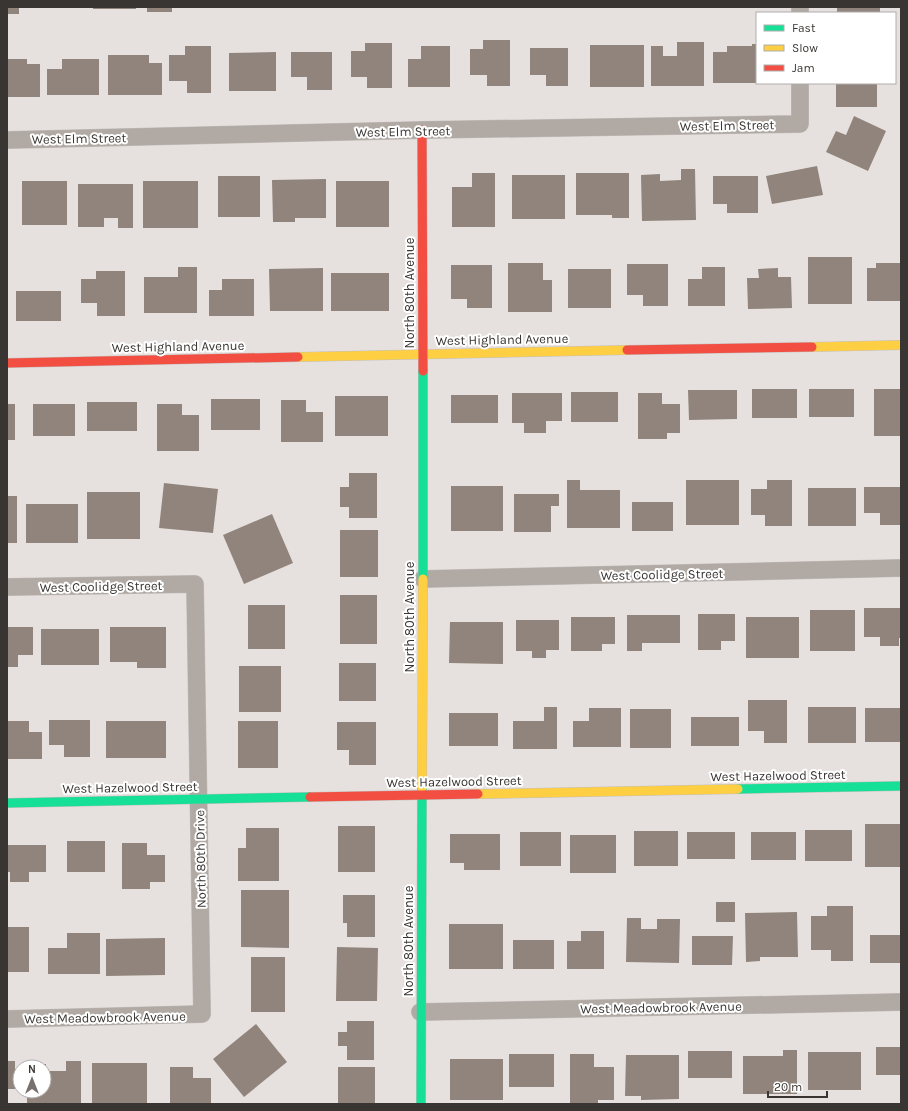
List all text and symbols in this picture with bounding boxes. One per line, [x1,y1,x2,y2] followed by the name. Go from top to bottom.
[756,12,896,84] legend
[792,21,816,35] text: Fast
[792,41,818,55] text: Slow
[792,61,815,75] text: Jam
[680,117,775,134] street label: West Elm Street
[356,123,451,140] street label: West Elm Street
[32,130,127,147] street label: West Elm Street
[402,237,417,348] street label: North 80th Avenue
[436,331,569,348] street label: West Highland Avenue
[112,338,245,355] street label: West Highland Avenue
[402,561,417,672] street label: North 80th Avenue
[600,566,724,583] street label: West Coolidge Street
[39,578,163,595] street label: West Coolidge Street
[710,767,846,784] street label: West Hazelwood Street
[386,773,522,790] street label: West Hazelwood Street
[62,779,198,796] street label: West Hazelwood Street
[192,809,209,908] street label: North 80th Drive
[401,885,416,996] street label: North 80th Avenue
[580,999,742,1016] street label: West Meadowbrook Avenue
[24,1009,186,1026] street label: West Meadowbrook Avenue
[12,1059,52,1099] north arrow
[28,1063,36,1076] text: N
[768,1073,827,1099] scale bar
[774,1080,802,1094] text: 20 m

